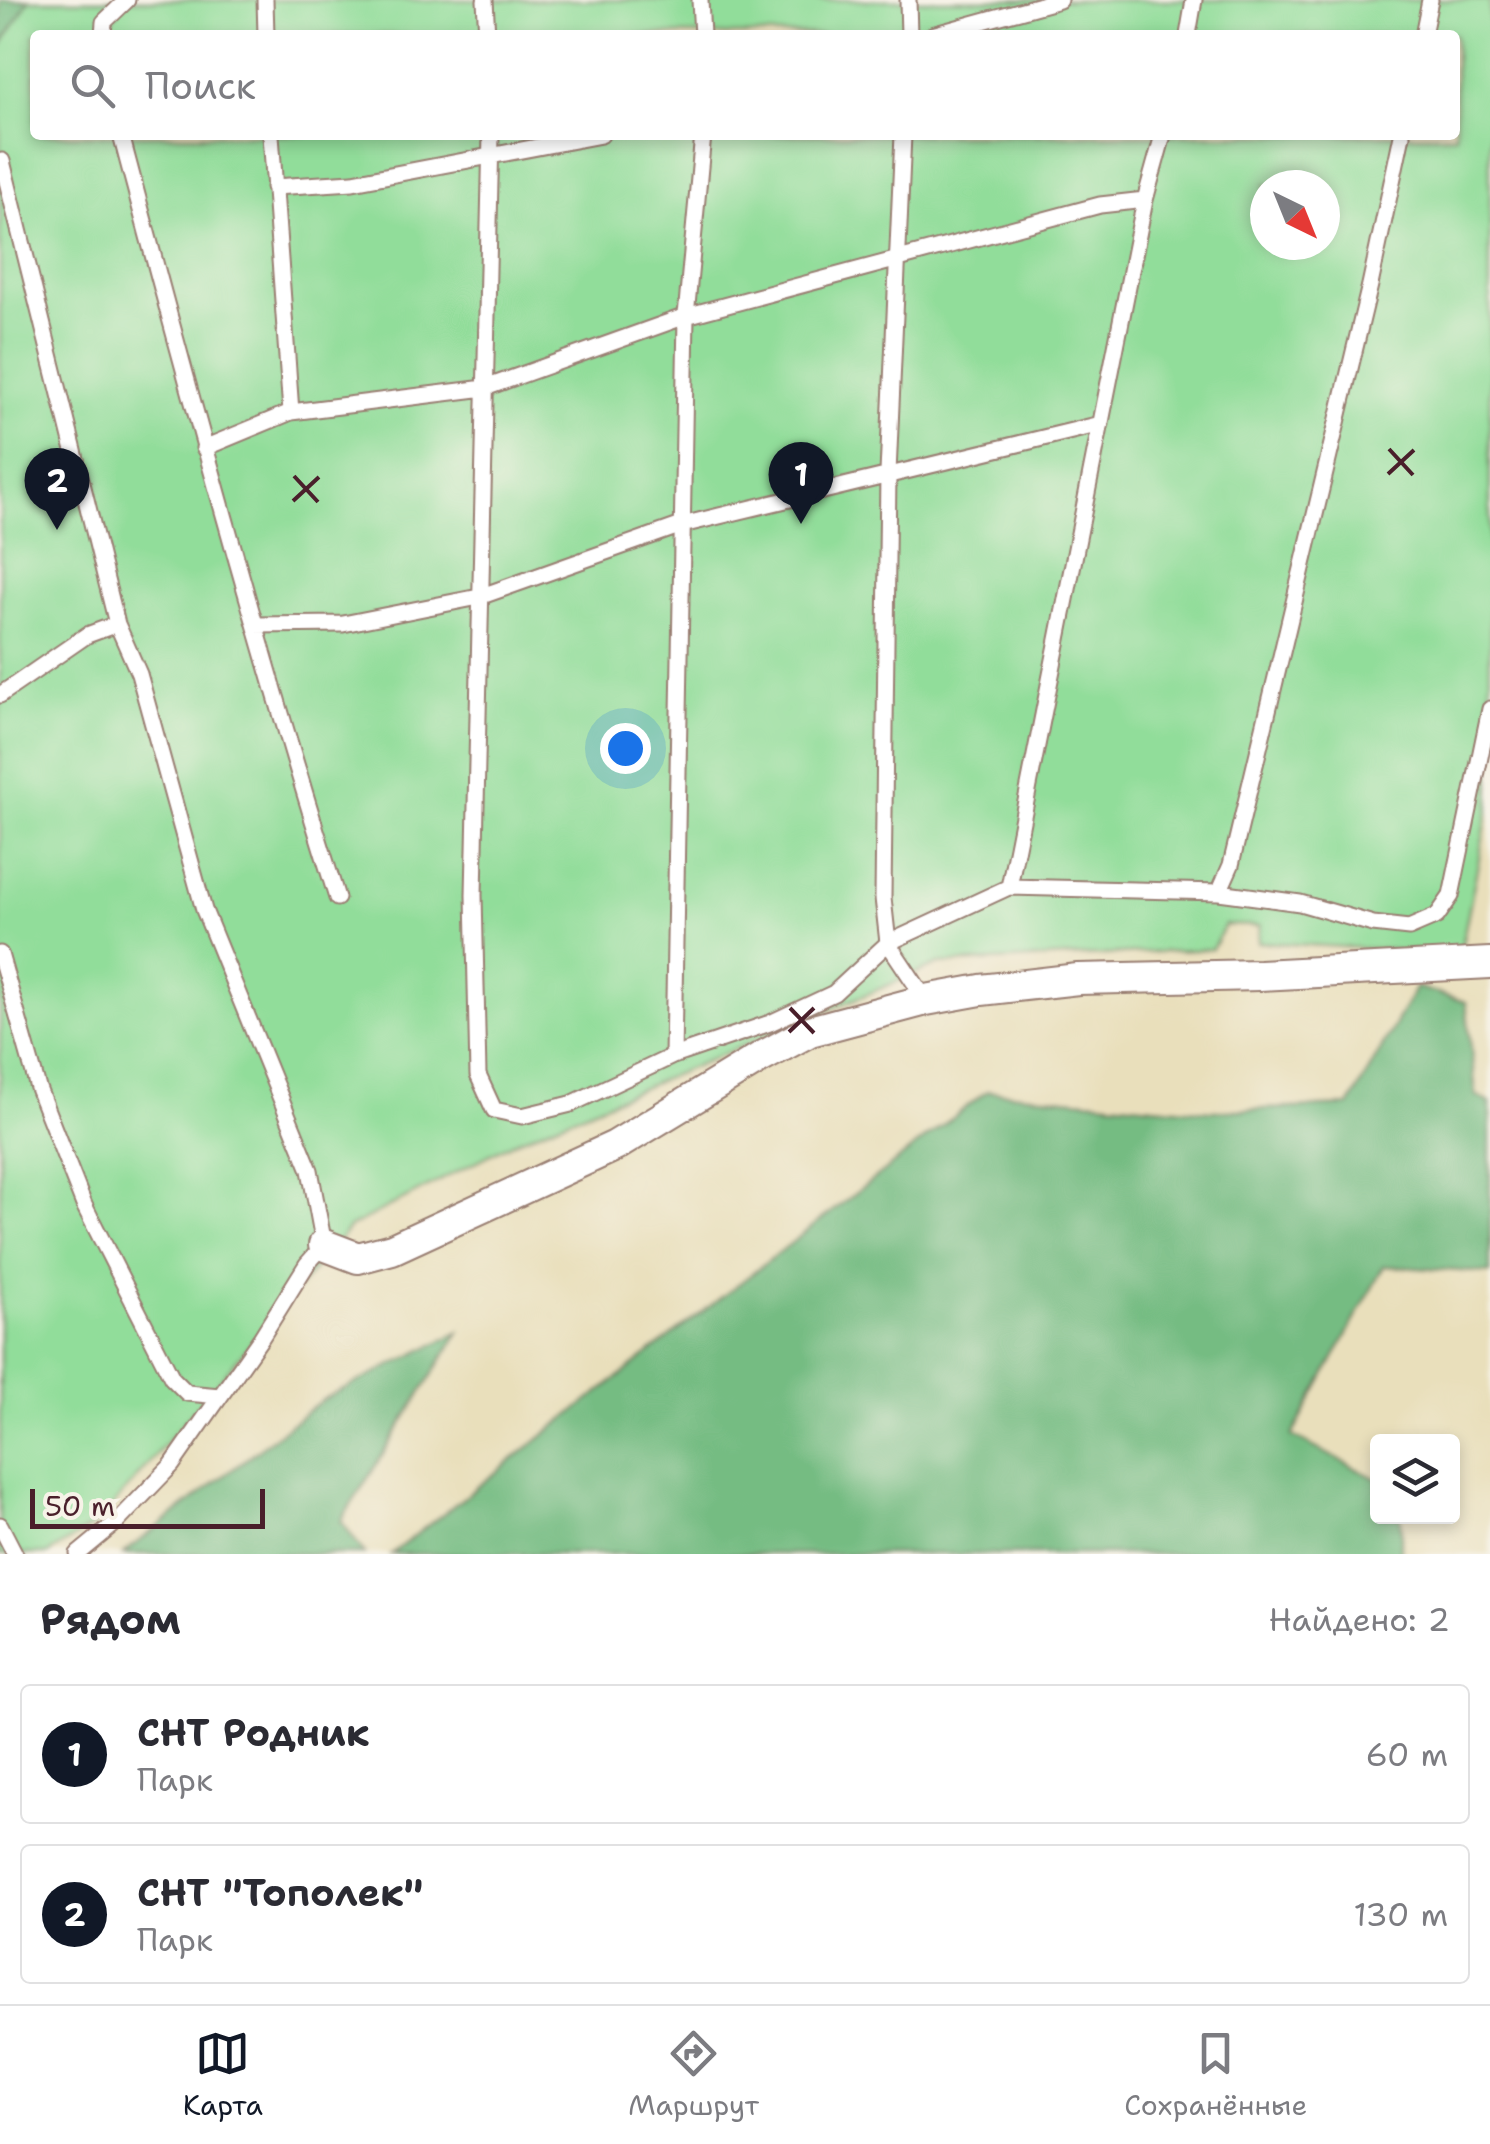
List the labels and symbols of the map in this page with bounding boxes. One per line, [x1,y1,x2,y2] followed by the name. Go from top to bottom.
[1250,170,1340,260] north arrow
[768,442,834,524] pin: 1
[24,448,90,530] pin: 2
[600,723,651,774] your location
[30,1484,265,1528] scale bar

